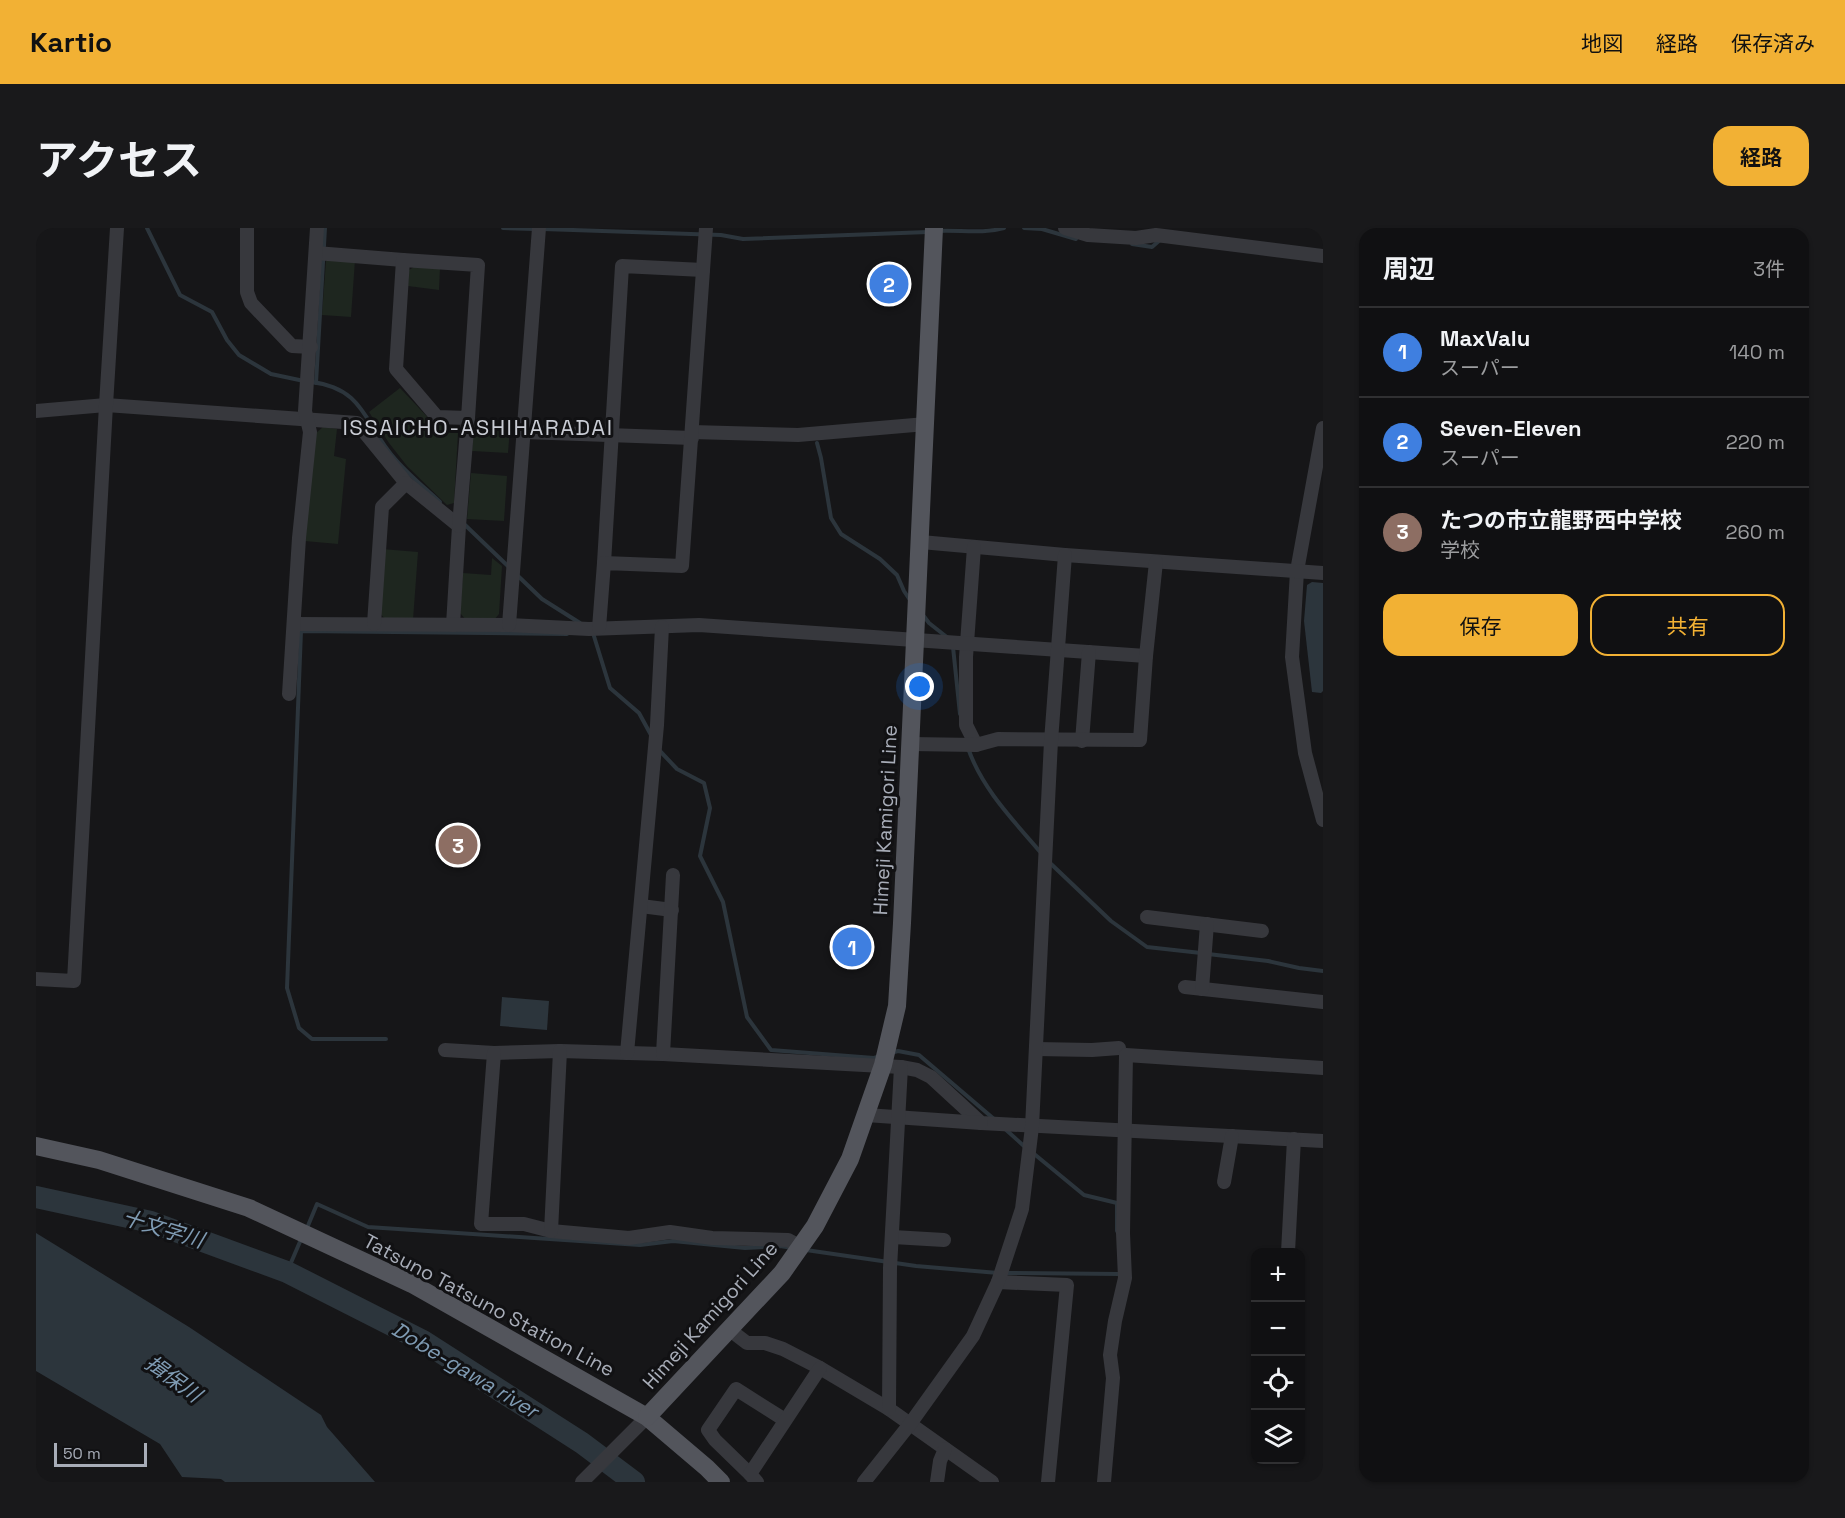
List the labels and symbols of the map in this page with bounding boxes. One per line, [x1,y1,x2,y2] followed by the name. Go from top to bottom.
[870,262,908,306] pin: 2
[342,413,614,441] district label: ISSAICHO-ASHIHARADAI
[905,672,934,701] your location
[867,724,903,916] street label: Himeji Kamigori Line
[438,822,478,868] pin: 3
[832,924,872,970] pin: 1
[119,1203,209,1254] water label: 十文字川
[359,1228,619,1382] street label: Tatsuno Tatsuno Station Line
[637,1235,783,1395] street label: Himeji Kamigori Line
[387,1315,545,1425] water label: Dobe-gawa river
[140,1349,208,1409] water label: 揖保川
[54,1440,147,1468] scale bar

